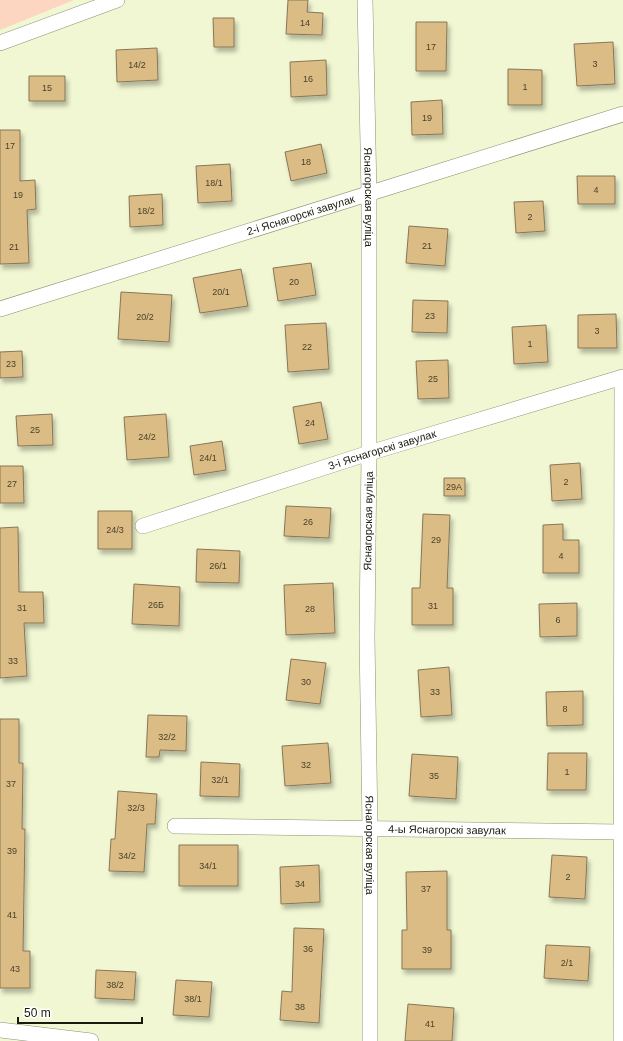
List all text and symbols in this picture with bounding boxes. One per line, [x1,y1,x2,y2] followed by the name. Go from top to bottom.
[300,18,310,28] house number: 14
[426,42,436,52] house number: 17
[592,59,598,69] house number: 3
[128,60,146,70] house number: 14/2
[303,74,313,84] house number: 16
[522,82,528,92] house number: 1
[42,83,52,93] house number: 15
[422,113,432,123] house number: 19
[5,141,15,151] house number: 17
[362,147,375,248] street label: Яснагорская вуліца
[301,157,311,167] house number: 18
[205,178,223,188] house number: 18/1
[593,185,599,195] house number: 4
[13,190,23,200] house number: 19
[245,192,356,237] street label: 2-і Яснагорскі завулак
[137,206,155,216] house number: 18/2
[527,212,533,222] house number: 2
[422,241,432,251] house number: 21
[9,242,19,252] house number: 21
[289,277,299,287] house number: 20
[212,287,230,297] house number: 20/1
[425,311,435,321] house number: 23
[136,312,154,322] house number: 20/2
[594,326,600,336] house number: 3
[527,339,533,349] house number: 1
[302,342,312,352] house number: 22
[6,359,16,369] house number: 23
[428,374,438,384] house number: 25
[305,418,315,428] house number: 24
[30,425,40,435] house number: 25
[327,427,438,472] street label: 3-і Яснагорскі завулак
[138,432,156,442] house number: 24/2
[199,453,217,463] house number: 24/1
[361,470,375,571] street label: Яснагорская вуліца
[563,477,569,487] house number: 2
[7,479,17,489] house number: 27
[446,482,462,492] house number: 29А
[303,517,313,527] house number: 26
[106,525,124,535] house number: 24/3
[431,535,441,545] house number: 29
[558,551,564,561] house number: 4
[209,561,227,571] house number: 26/1
[148,600,164,610] house number: 26Б
[428,601,438,611] house number: 31
[17,603,27,613] house number: 31
[305,604,315,614] house number: 28
[555,615,561,625] house number: 6
[8,656,18,666] house number: 33
[301,677,311,687] house number: 30
[430,687,440,697] house number: 33
[562,704,568,714] house number: 8
[158,732,176,742] house number: 32/2
[301,760,311,770] house number: 32
[564,767,570,777] house number: 1
[429,771,439,781] house number: 35
[211,775,229,785] house number: 32/1
[6,779,16,789] house number: 37
[363,795,376,896] street label: Яснагорская вуліца
[127,803,145,813] house number: 32/3
[388,823,506,836] street label: 4-ы Яснагорскі завулак
[7,846,17,856] house number: 39
[118,851,136,861] house number: 34/2
[199,861,217,871] house number: 34/1
[565,872,571,882] house number: 2
[295,879,305,889] house number: 34
[421,884,431,894] house number: 37
[7,910,17,920] house number: 41
[303,944,313,954] house number: 36
[422,945,432,955] house number: 39
[561,958,573,968] house number: 2/1
[10,964,20,974] house number: 43
[106,980,124,990] house number: 38/2
[184,994,202,1004] house number: 38/1
[18,999,142,1025] scale bar
[295,1002,305,1012] house number: 38
[24,1006,51,1020] text: 50 m
[425,1019,435,1029] house number: 41

